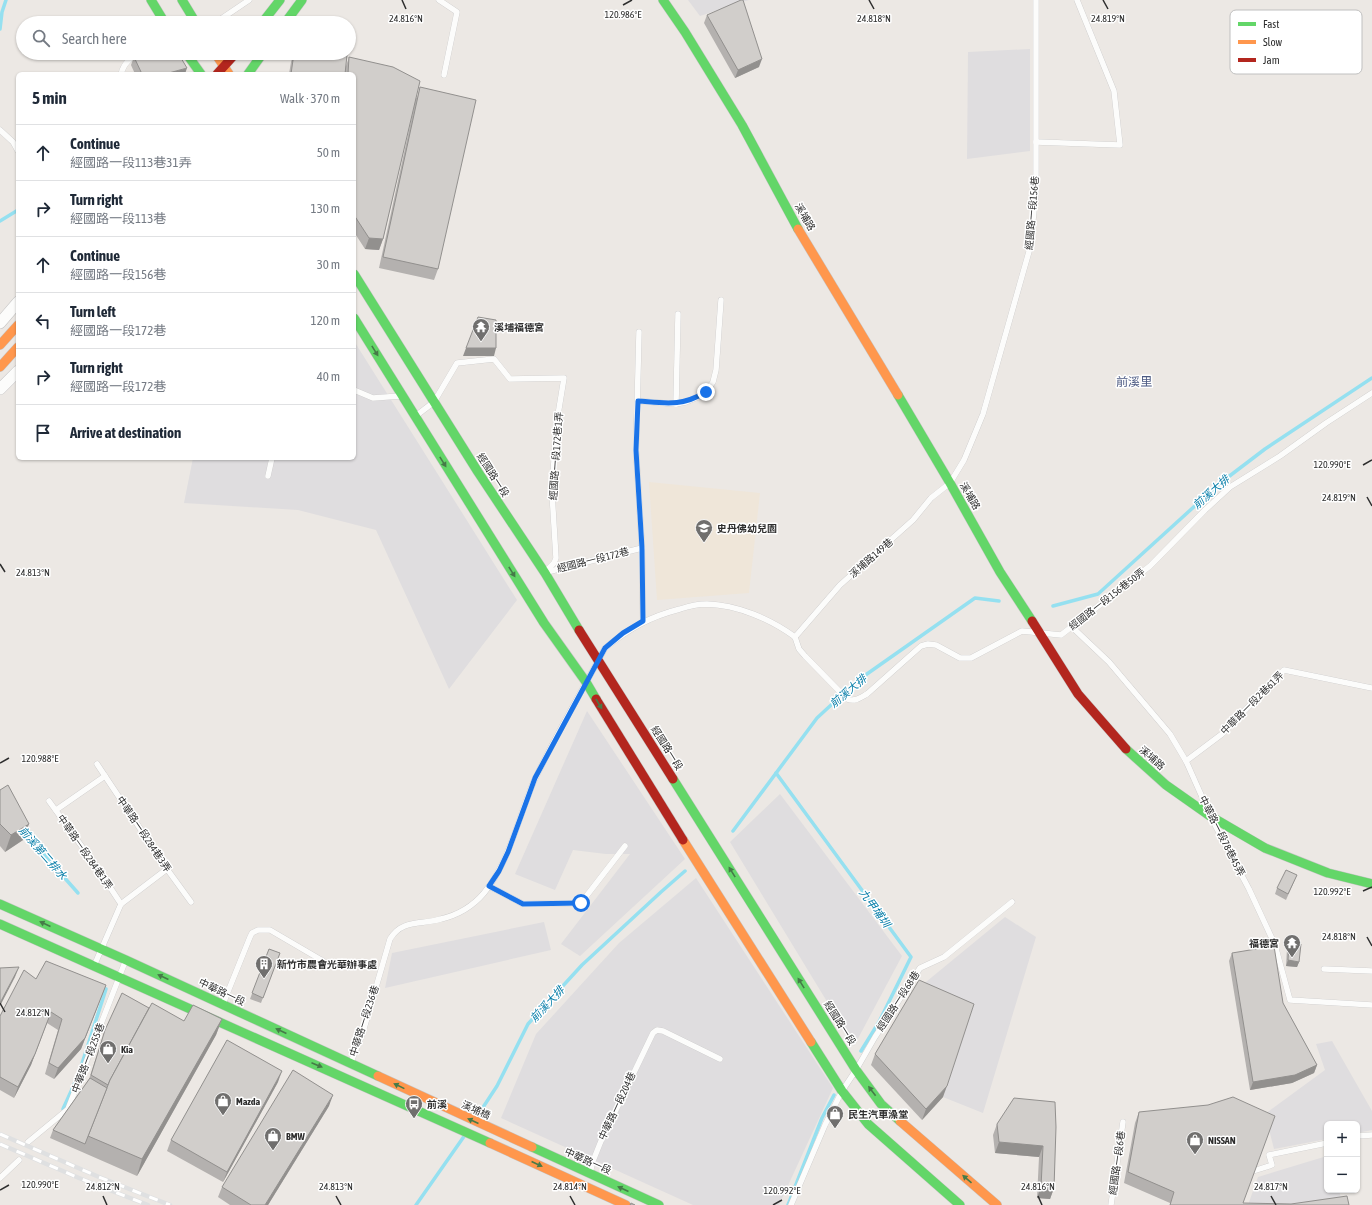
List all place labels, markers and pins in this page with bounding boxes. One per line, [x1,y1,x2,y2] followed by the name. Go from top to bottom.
[471,317,491,342] temple icon: 溪埔福德宮
[494,322,544,333] place label: 溪埔福德宮
[694,518,714,543] school or university icon: 史丹佛幼兒園
[717,523,777,534] place label: 史丹佛幼兒園
[1282,933,1302,958] temple icon: 福德宮
[1249,938,1279,949] place label: 福德宮
[254,954,274,979] building icon: 新竹市農會光華辦事處
[277,959,377,970] place label: 新竹市農會光華辦事處
[98,1039,118,1064] shop icon: Kia
[121,1044,133,1055] place label: Kia
[213,1091,233,1116] shop icon: Mazda
[404,1094,424,1119] bus stop icon: 前溪
[236,1096,261,1107] place label: Mazda
[427,1099,447,1110] place label: 前溪
[825,1104,845,1129] shop icon: 民生汽車澡堂
[848,1109,908,1120] place label: 民生汽車澡堂
[263,1126,283,1151] shop icon: BMW
[1185,1130,1205,1155] shop icon: NISSAN
[286,1131,305,1142] place label: BMW
[1208,1135,1236,1146] place label: NISSAN

